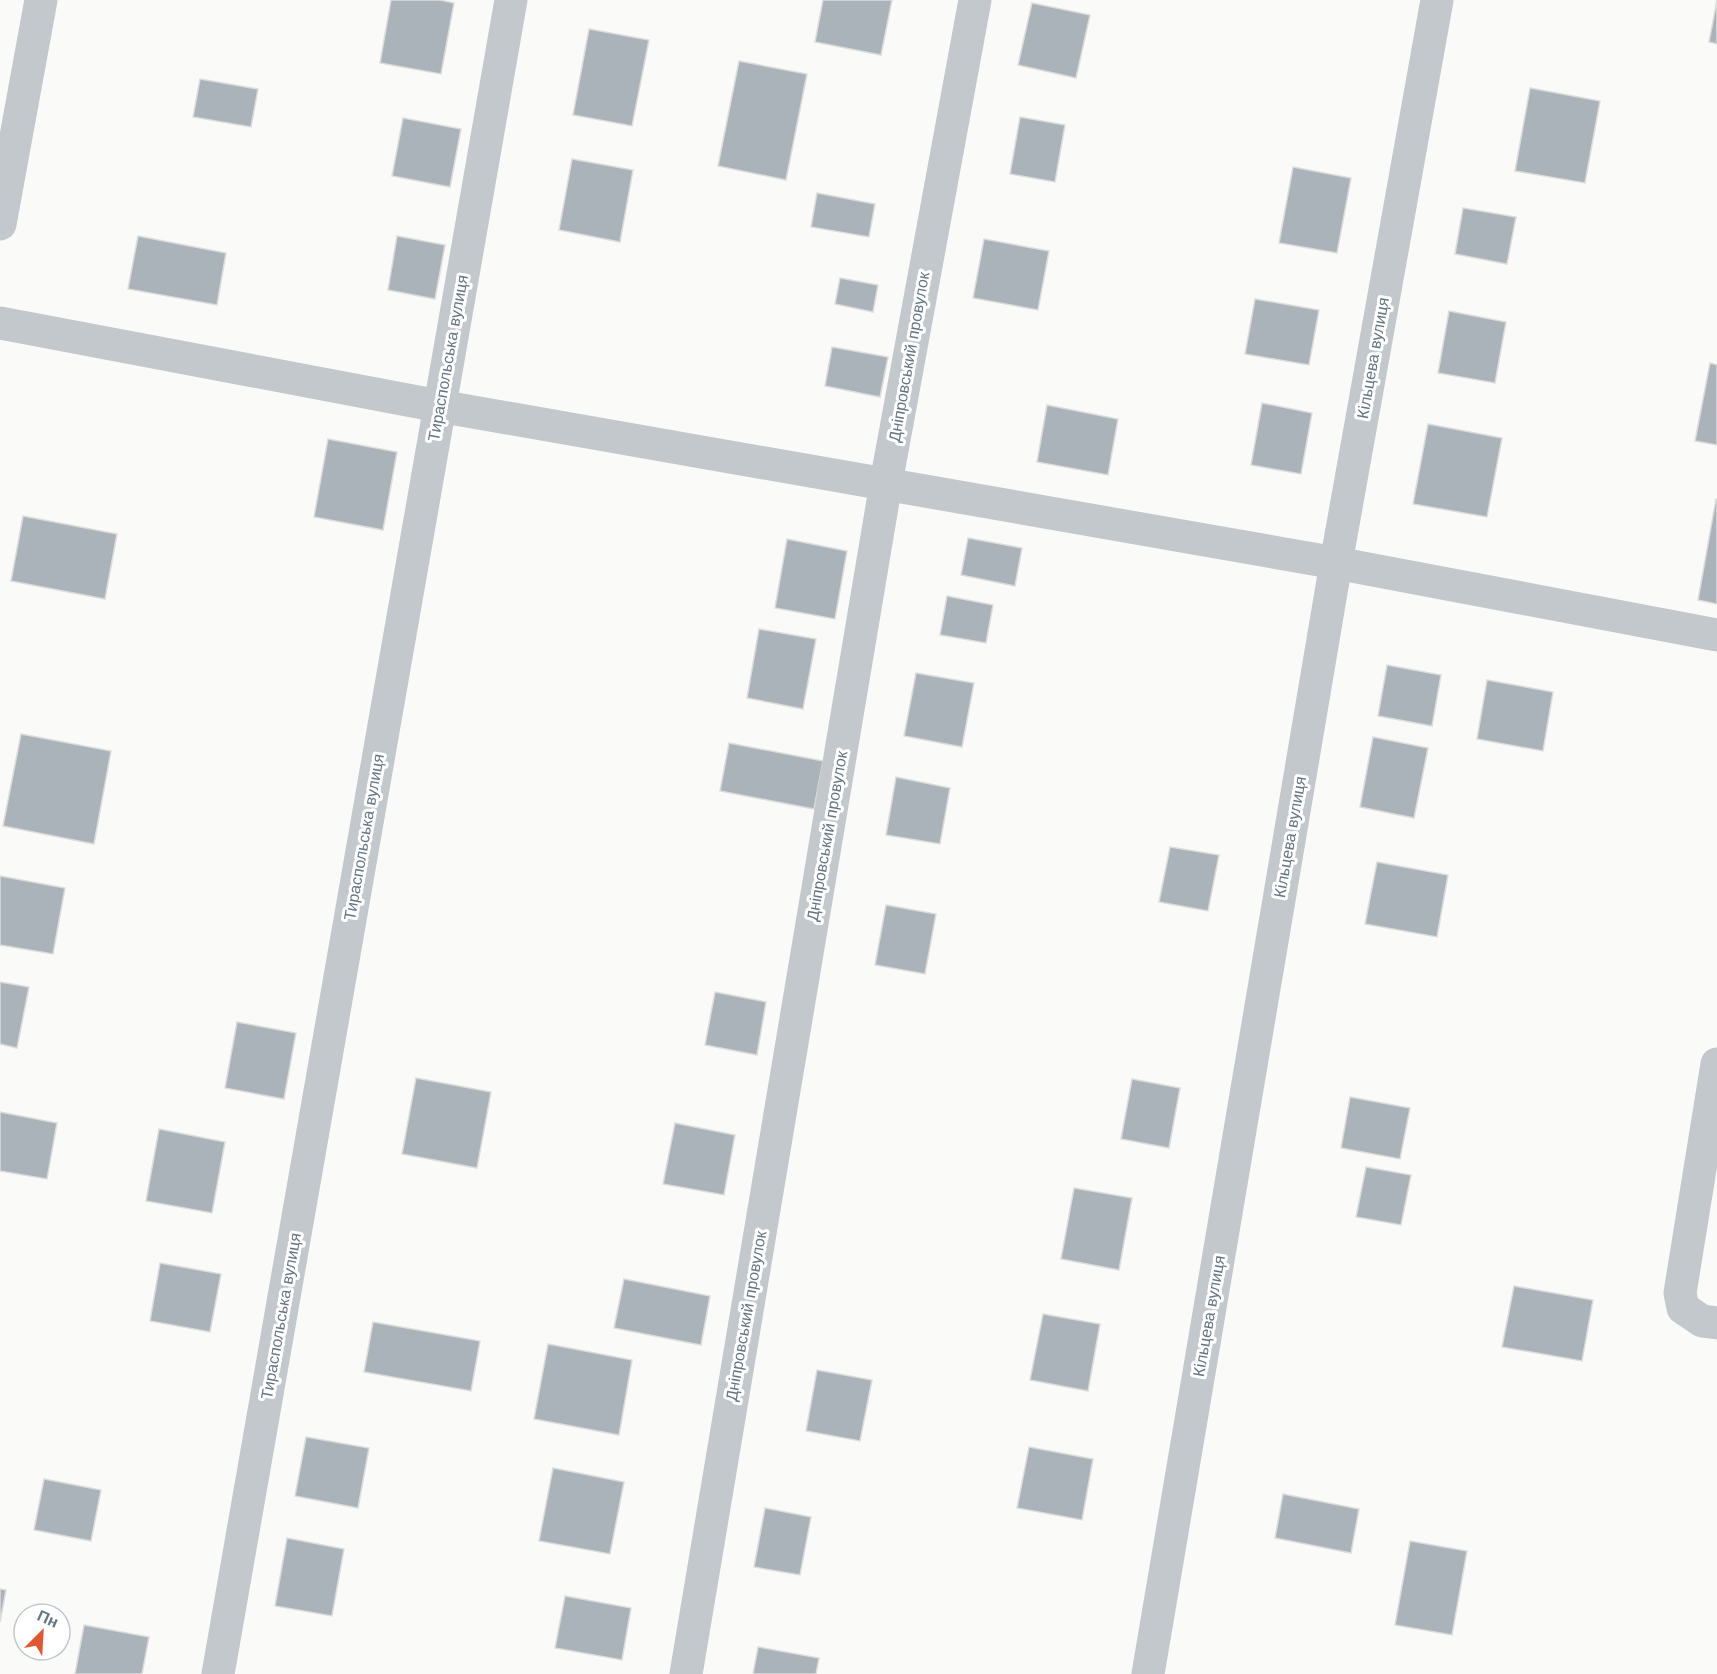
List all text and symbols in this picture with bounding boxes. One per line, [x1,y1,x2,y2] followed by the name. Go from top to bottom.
[885,270,933,444] street label: Дніпровський провулок
[424,273,472,443] street label: Тираспольська вулиця
[1353,296,1393,420] street label: Кільцева вулиця
[803,749,851,923] street label: Дніпровський провулок
[340,752,388,922] street label: Тираспольська вулиця
[1270,775,1310,899] street label: Кільцева вулиця
[722,1229,770,1403] street label: Дніпровський провулок
[257,1231,305,1401] street label: Тираспольська вулиця
[1189,1254,1229,1378] street label: Кільцева вулиця
[12,1602,72,1662] north arrow
[34,1606,61,1632] text: Пн

